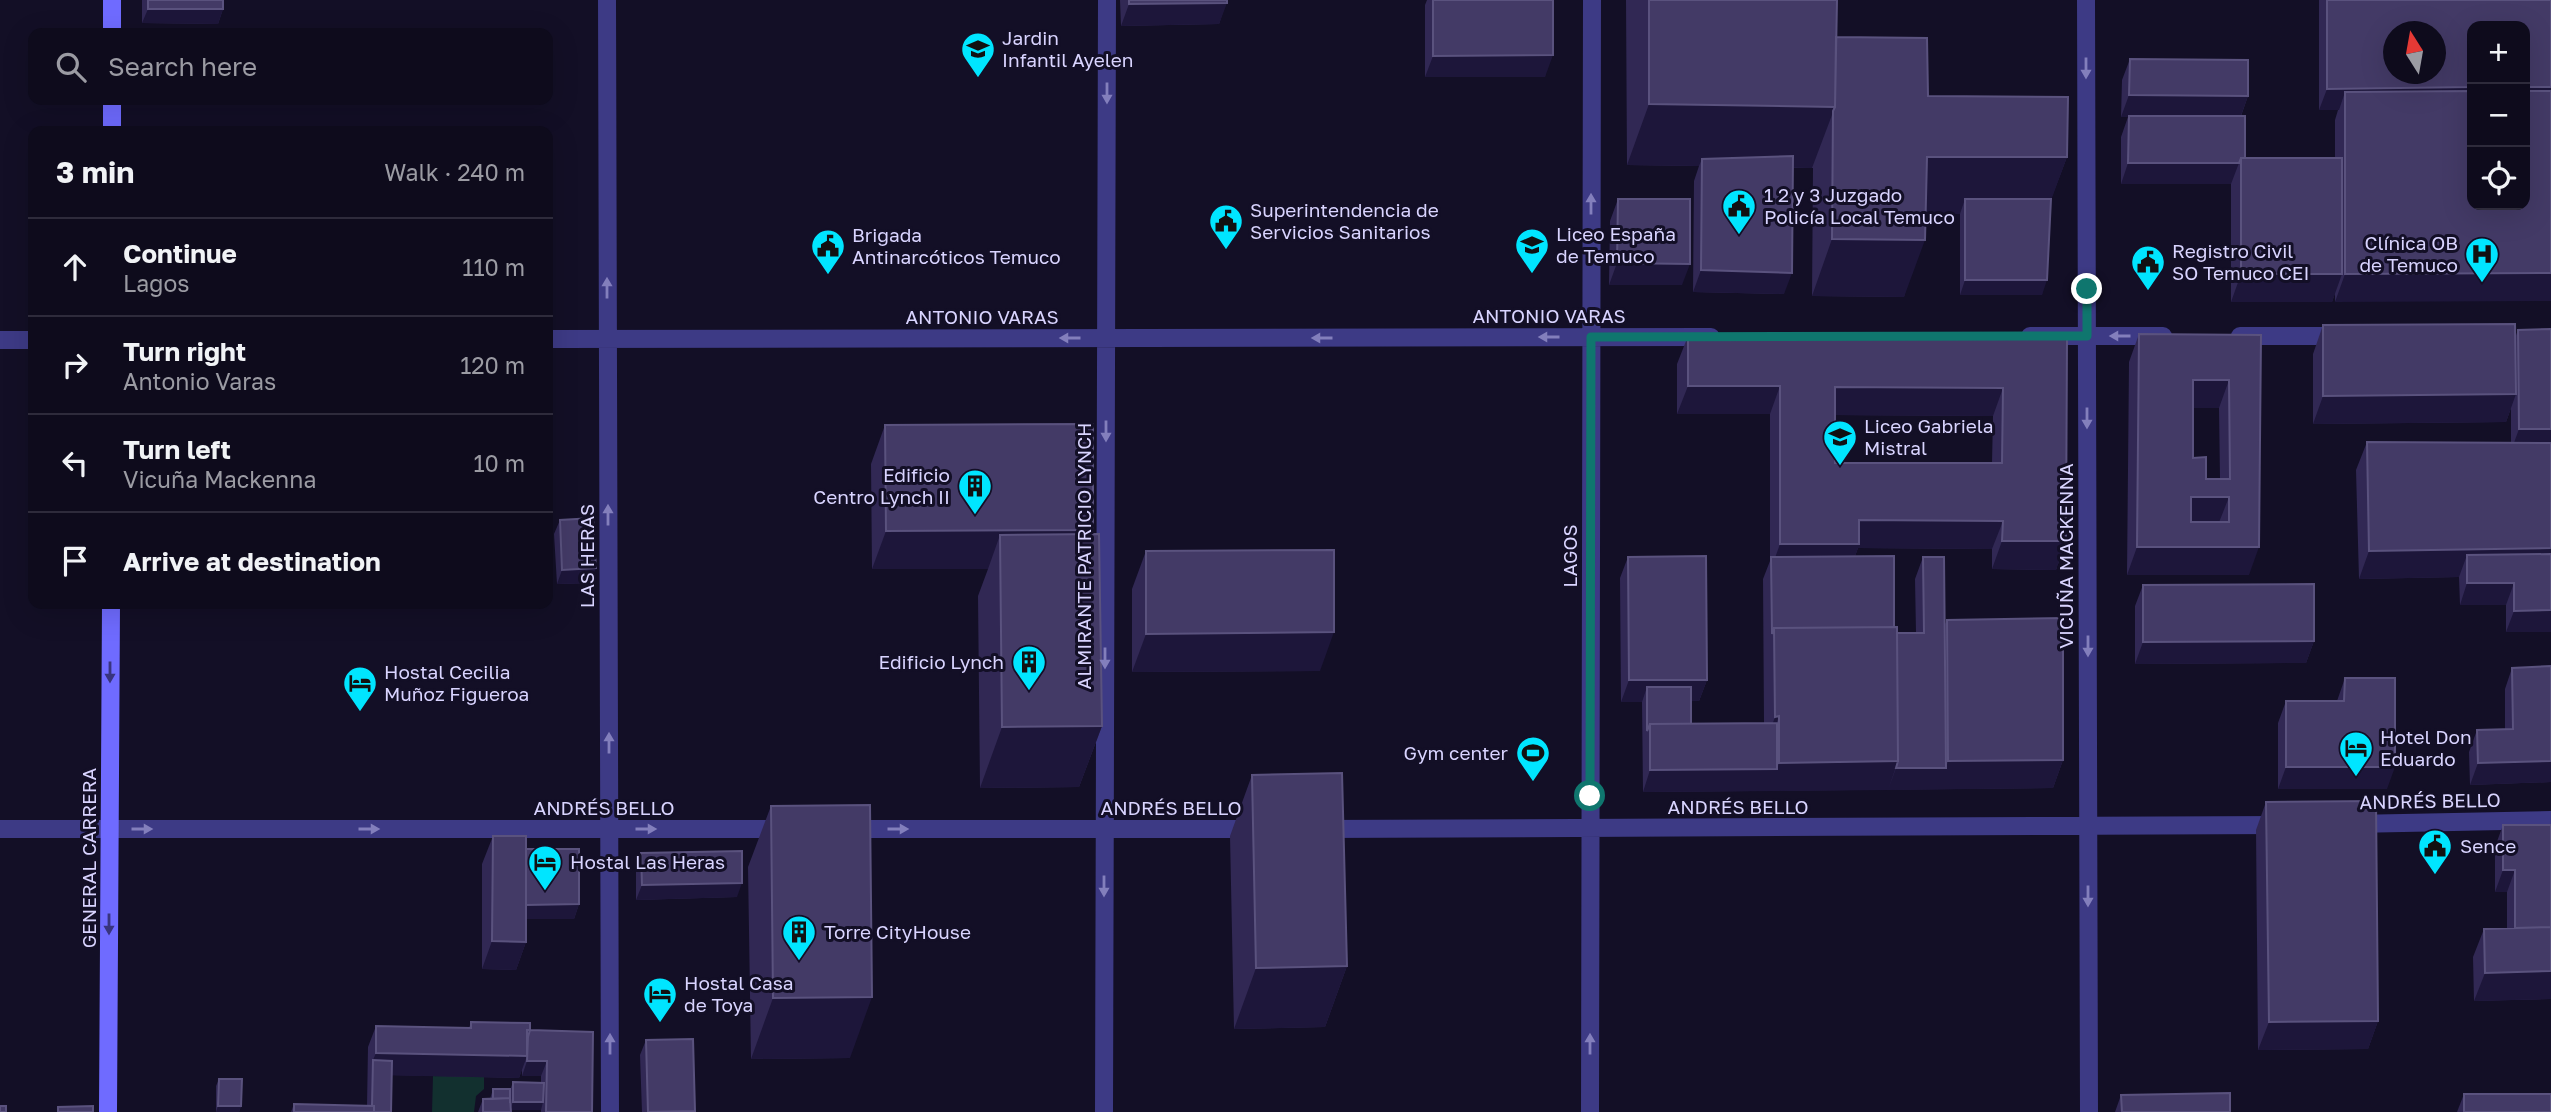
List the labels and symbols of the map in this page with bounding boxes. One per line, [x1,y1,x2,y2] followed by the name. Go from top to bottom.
[2383,21,2446,84] north arrow
[1002,26,1133,71] place label: Jardin Infantil Ayelen
[959,30,997,79] school or university icon: Jardin Infantil Ayelen
[2080,57,2092,79] one-way arrow
[1101,82,1113,104] one-way arrow
[1764,183,1955,228] place label: 1 2 y 3 Juzgado Policía Local Temuco
[1720,187,1758,236] public building icon: 1 2 y 3 Juzgado Policía Local Temuco
[1585,193,1597,215] one-way arrow
[1250,198,1439,243] place label: Superintendencia de Servicios Sanitarios
[1207,202,1245,251] public building icon: Superintendencia de Servicios Sanitarios
[1556,222,1676,267] place label: Liceo España de Temuco
[852,223,1061,268] place label: Brigada Antinarcóticos Temuco
[1513,226,1551,275] school or university icon: Liceo España de Temuco
[809,227,847,276] public building icon: Brigada Antinarcóticos Temuco
[2359,231,2458,276] place label: Clínica OB de Temuco
[2463,235,2501,284] hospital icon: Clínica OB de Temuco
[2172,239,2309,284] place label: Registro Civil SO Temuco CEI
[2129,243,2167,292] public building icon: Registro Civil SO Temuco CEI
[2071,273,2102,304] route end
[601,277,613,299] one-way arrow
[1472,304,1626,327] street label: ANTONIO VARAS
[905,305,1059,328] street label: ANTONIO VARAS
[2109,330,2131,342] one-way arrow
[1538,331,1560,343] one-way arrow
[1059,332,1081,344] one-way arrow
[1311,332,1333,344] one-way arrow
[2081,407,2093,429] one-way arrow
[1864,414,1994,459] place label: Liceo Gabriela Mistral
[1821,418,1859,467] school or university icon: Liceo Gabriela Mistral
[1100,420,1112,442] one-way arrow
[1072,422,1095,690] street label: ALMIRANTE PATRICIO LYNCH
[813,463,950,508] place label: Edificio Centro Lynch II
[2054,463,2077,649] street label: VICUÑA MACKENNA
[956,467,994,516] building icon: Edificio Centro Lynch II
[575,504,598,608] street label: LAS HERAS
[602,504,614,526] one-way arrow
[1558,524,1581,588] street label: LAGOS
[2082,635,2094,657] one-way arrow
[1010,643,1048,692] building icon: Edificio Lynch
[1099,647,1111,669] one-way arrow
[879,650,1004,673] place label: Edificio Lynch
[384,660,529,705] place label: Hostal Cecilia Muñoz Figueroa
[104,661,116,683] one-way arrow
[341,664,379,713] hotel icon: Hostal Cecilia Muñoz Figueroa
[2380,725,2472,770] place label: Hotel Don Eduardo
[2337,729,2375,778] hotel icon: Hotel Don Eduardo
[603,732,615,754] one-way arrow
[1514,734,1552,783] sports icon: Gym center
[1403,741,1509,764] place label: Gym center
[77,767,100,948] street label: GENERAL CARRERA
[1574,780,1605,811] route start
[2359,788,2501,813] street label: ANDRÉS BELLO
[1667,795,1809,818] street label: ANDRÉS BELLO
[533,796,675,819] street label: ANDRÉS BELLO
[1100,796,1242,819] street label: ANDRÉS BELLO
[131,823,153,835] one-way arrow
[358,823,380,835] one-way arrow
[635,823,657,835] one-way arrow
[887,823,909,835] one-way arrow
[2416,827,2454,876] public building icon: Sence
[2460,834,2516,857] place label: Sence
[526,843,564,892] hotel icon: Hostal Las Heras
[570,850,725,873] place label: Hostal Las Heras
[1098,875,1110,897] one-way arrow
[2082,885,2094,907] one-way arrow
[103,913,115,935] one-way arrow
[780,913,818,962] building icon: Torre CityHouse
[824,920,971,943] place label: Torre CityHouse
[684,971,794,1016] place label: Hostal Casa de Toya
[641,975,679,1024] hotel icon: Hostal Casa de Toya
[604,1033,616,1055] one-way arrow
[1584,1033,1596,1055] one-way arrow

